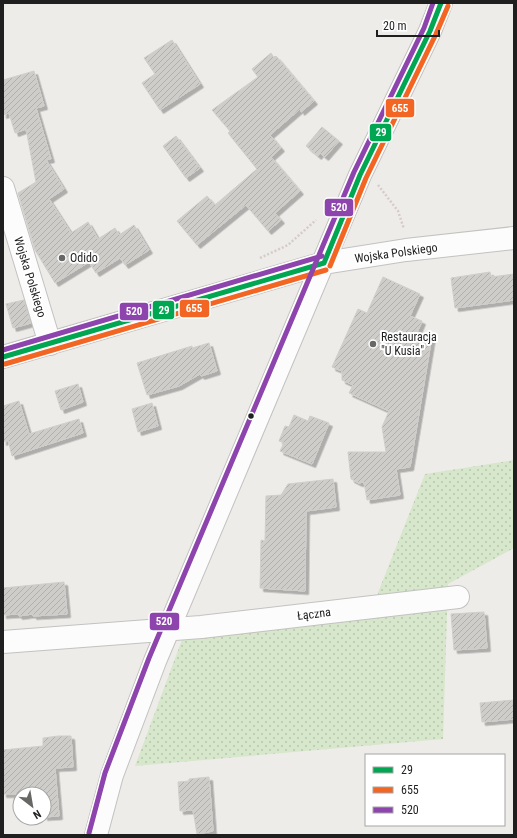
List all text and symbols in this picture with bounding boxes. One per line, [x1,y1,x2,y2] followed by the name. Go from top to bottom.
[377,12,439,38] scale bar
[383,19,407,33] text: 20 m
[385,98,415,118] line badge: 655
[392,102,409,115] text: 655
[369,123,392,142] line badge: 29
[375,126,387,139] text: 29
[324,198,354,217] line badge: 520
[331,201,348,214] text: 520
[11,235,49,319] street label: Wojska Polskiego
[354,240,438,266] street label: Wojska Polskiego
[70,251,98,265] place label: Odido
[57,253,67,263] marker: Odido
[179,299,210,318] line badge: 655
[152,300,175,320] line badge: 29
[119,302,149,321] line badge: 520
[186,302,203,315] text: 655
[158,304,170,317] text: 29
[126,305,143,318] text: 520
[381,330,437,358] place label: Restauracja "U Kusia"
[368,339,378,349] marker: Restauracja "U Kusia"
[246,411,256,421] unlabelled marker
[296,605,332,623] street label: Łączna
[149,612,180,631] line badge: 520
[156,615,173,628] text: 520
[365,754,505,826] legend
[401,763,413,777] text: 29
[401,783,419,797] text: 655
[12,786,52,826] north arrow
[401,803,419,817] text: 520
[30,807,43,822] text: N

